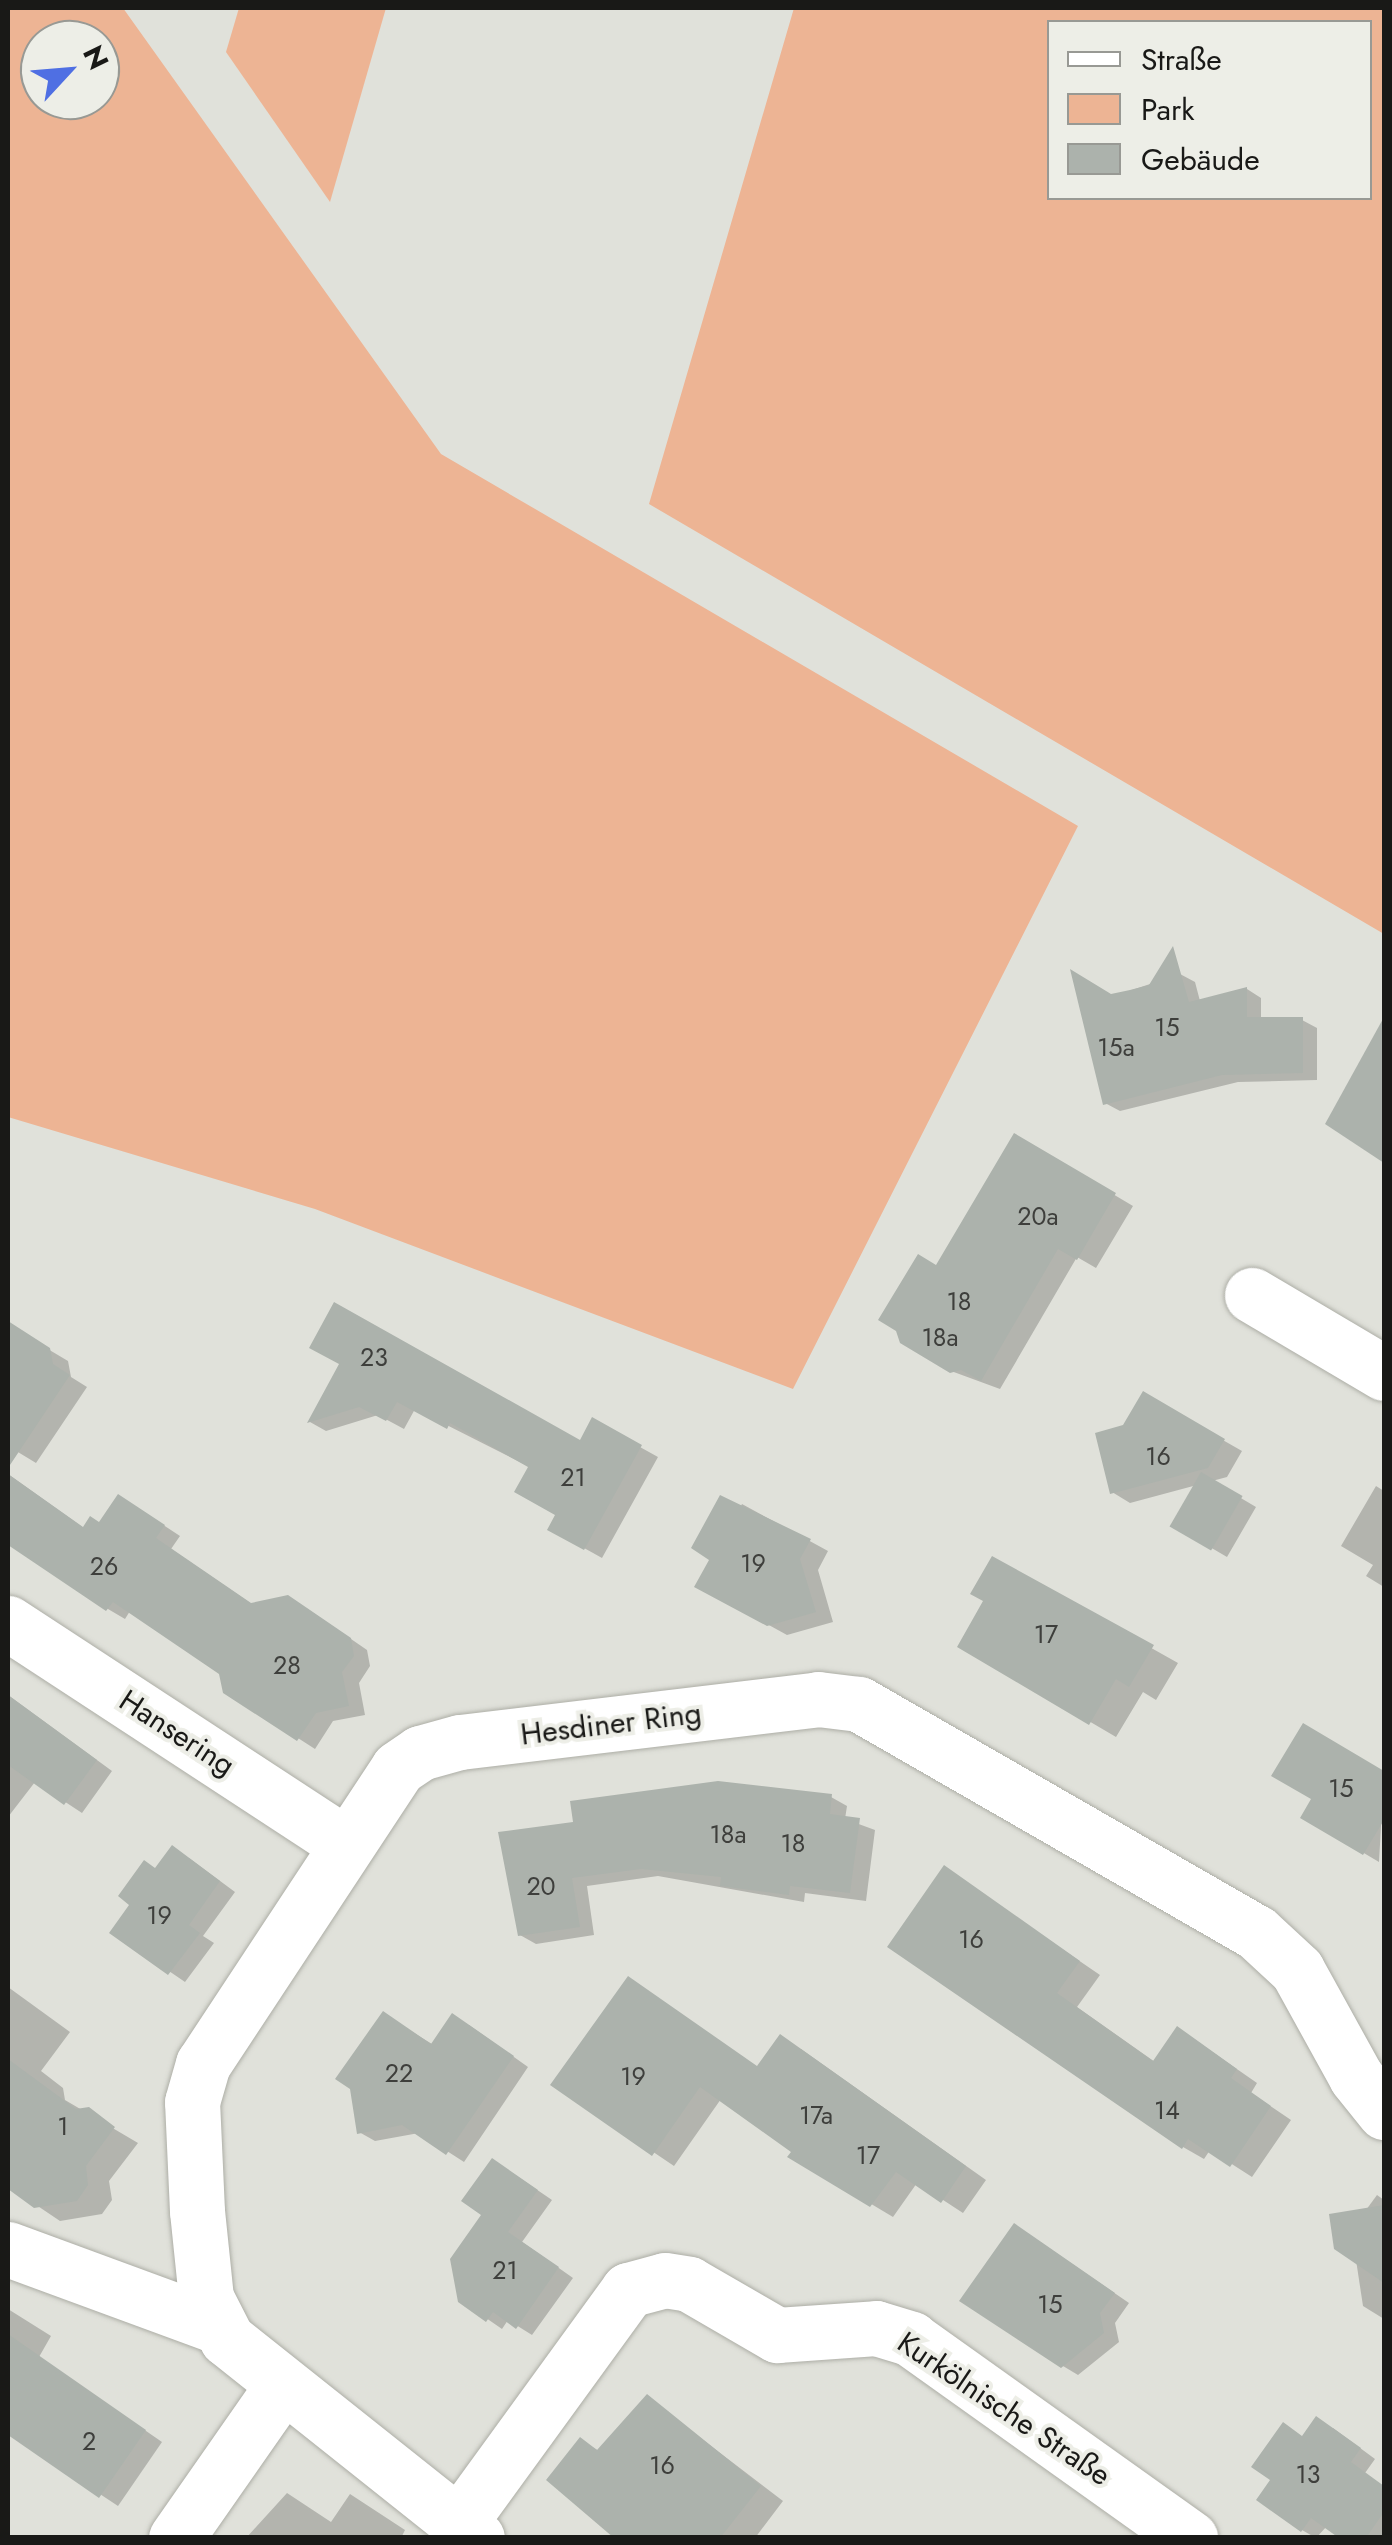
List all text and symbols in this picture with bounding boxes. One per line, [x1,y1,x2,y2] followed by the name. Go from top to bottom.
[20,20,120,120] north arrow
[1047,20,1372,200] legend
[1141,38,1222,81] text: Straße
[72,39,119,76] text: N
[1141,88,1194,131] text: Park
[1141,138,1260,181] text: Gebäude
[1154,1012,1180,1042] house number: 15
[1097,1032,1135,1062] house number: 15a
[1017,1201,1059,1231] house number: 20a
[947,1286,971,1316] house number: 18
[922,1322,958,1352] house number: 18a
[360,1342,388,1372] house number: 23
[1145,1441,1171,1471] house number: 16
[560,1462,586,1492] house number: 21
[740,1548,766,1578] house number: 19
[90,1551,118,1581] house number: 26
[1034,1619,1058,1649] house number: 17
[273,1650,301,1680] house number: 28
[113,1682,241,1784] street label: Hansering
[519,1695,703,1753] street label: Hesdiner Ring
[1328,1773,1354,1803] house number: 15
[710,1819,746,1849] house number: 18a
[781,1828,805,1858] house number: 18
[526,1871,556,1901] house number: 20
[146,1900,172,1930] house number: 19
[958,1924,984,1954] house number: 16
[385,2058,413,2088] house number: 22
[620,2061,646,2091] house number: 19
[1154,2095,1180,2125] house number: 14
[799,2100,833,2130] house number: 17a
[57,2111,69,2141] house number: 1
[856,2140,880,2170] house number: 17
[492,2255,518,2285] house number: 21
[1037,2289,1063,2319] house number: 15
[891,2324,1117,2494] street label: Kurkölnische Straße
[82,2426,96,2456] house number: 2
[649,2450,675,2480] house number: 16
[1296,2459,1320,2489] house number: 13

